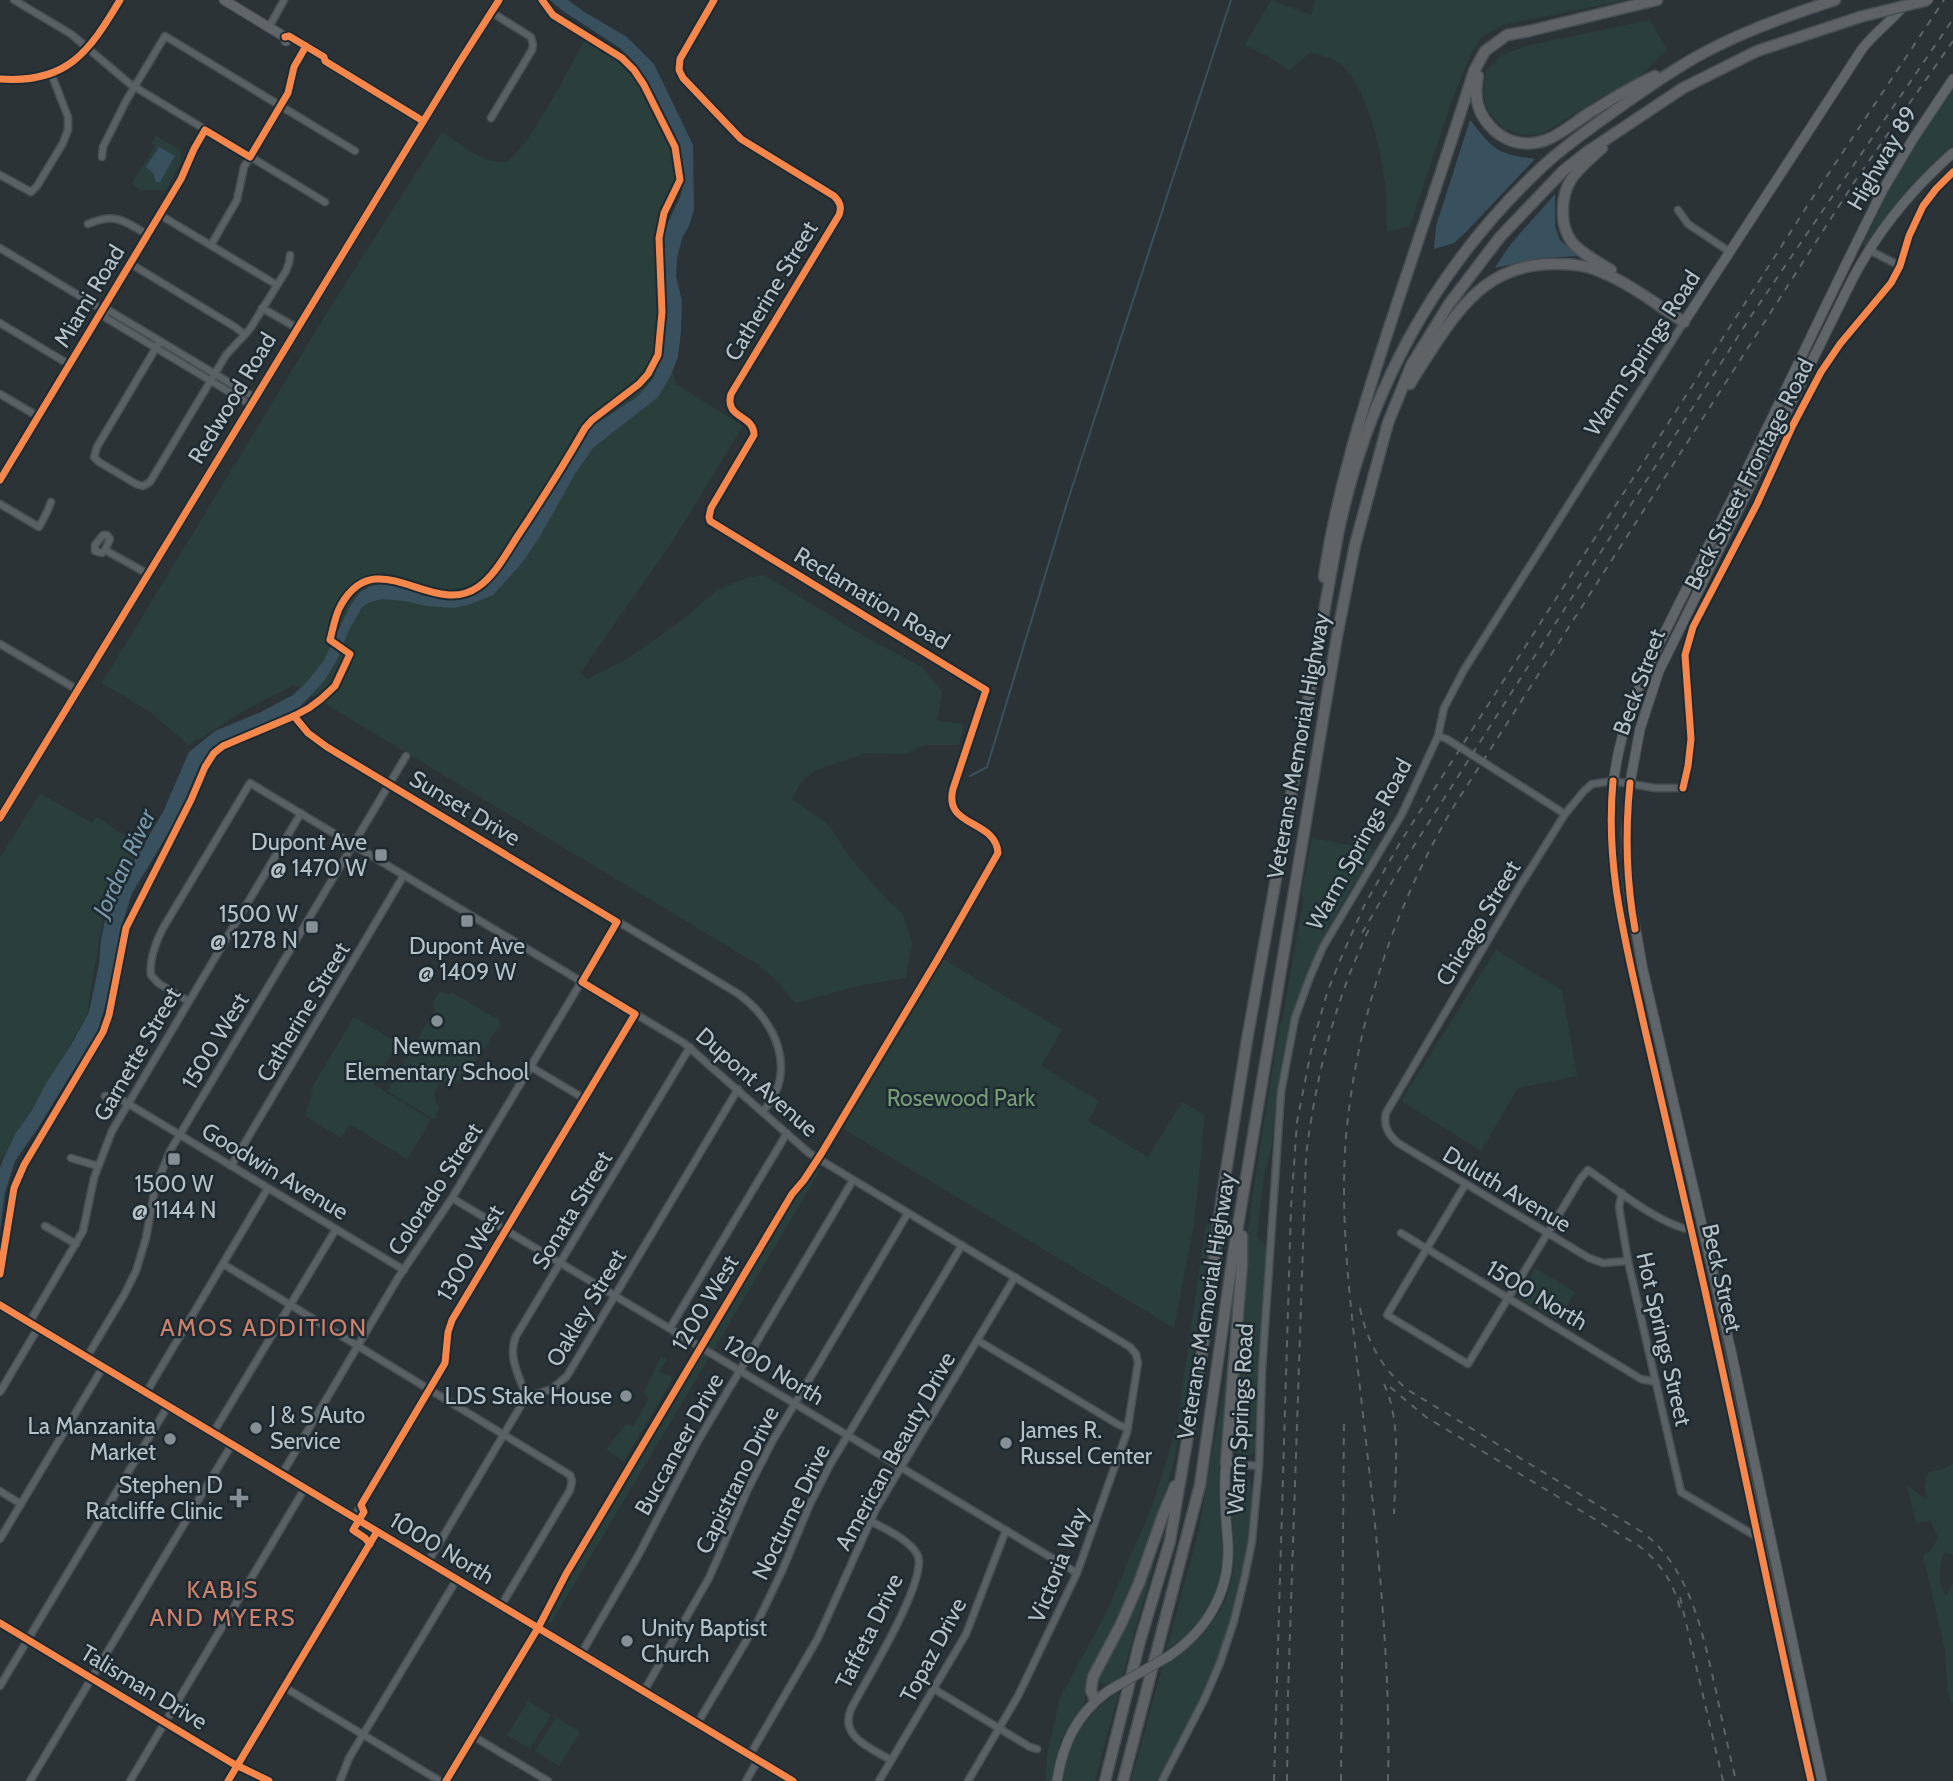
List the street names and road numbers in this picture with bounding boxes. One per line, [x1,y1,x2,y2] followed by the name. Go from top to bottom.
[1841,101,1923,215] street label: Highway 89
[718,216,824,366] street label: Catherine Street
[48,240,130,352] street label: Miami Road
[1578,265,1706,441] street label: Warm Springs Road
[182,327,282,469] street label: Redwood Road
[1678,354,1820,594] street label: Beck Street Frontage Road
[789,541,955,655] street label: Reclamation Road
[1261,610,1335,881] street label: Veterans Memorial Highway
[1607,625,1671,739] street label: Beck Street
[1300,753,1418,935] street label: Warm Springs Road
[405,764,526,852] street label: Sunset Drive
[1430,855,1527,991] street label: Chicago Street
[250,937,356,1087] street label: Catherine Street
[87,982,187,1126] street label: Garnette Street
[175,988,255,1094] street label: 1500 West
[690,1021,824,1143] street label: Dupont Avenue
[197,1116,354,1226] street label: Goodwin Avenue
[382,1117,488,1260] street label: Colorado Street
[1438,1140,1576,1238] street label: Duluth Avenue
[526,1146,618,1274] street label: Sonata Street
[1171,1170,1241,1441] street label: Veterans Memorial Highway
[430,1200,510,1306] street label: 1300 West
[1696,1221,1748,1335] street label: Beck Street
[540,1244,632,1372] street label: Oakley Street
[1630,1249,1698,1429] street label: Hot Springs Street
[666,1250,745,1356] street label: 1200 West
[1481,1254,1593,1336] street label: 1500 North
[1221,1323,1259,1515] street label: Warm Springs Road
[718,1329,830,1411] street label: 1200 North
[829,1347,961,1555] street label: American Beauty Drive
[628,1368,730,1520] street label: Buccaneer Drive
[689,1401,785,1558] street label: Capistrano Drive
[746,1439,836,1584] street label: Nocturne Drive
[1022,1503,1094,1627] street label: Victoria Way
[385,1506,499,1590] street label: 1000 North
[829,1569,909,1693] street label: Taffeta Drive
[894,1593,972,1707] street label: Topaz Drive
[76,1638,212,1736] street label: Talisman Drive

